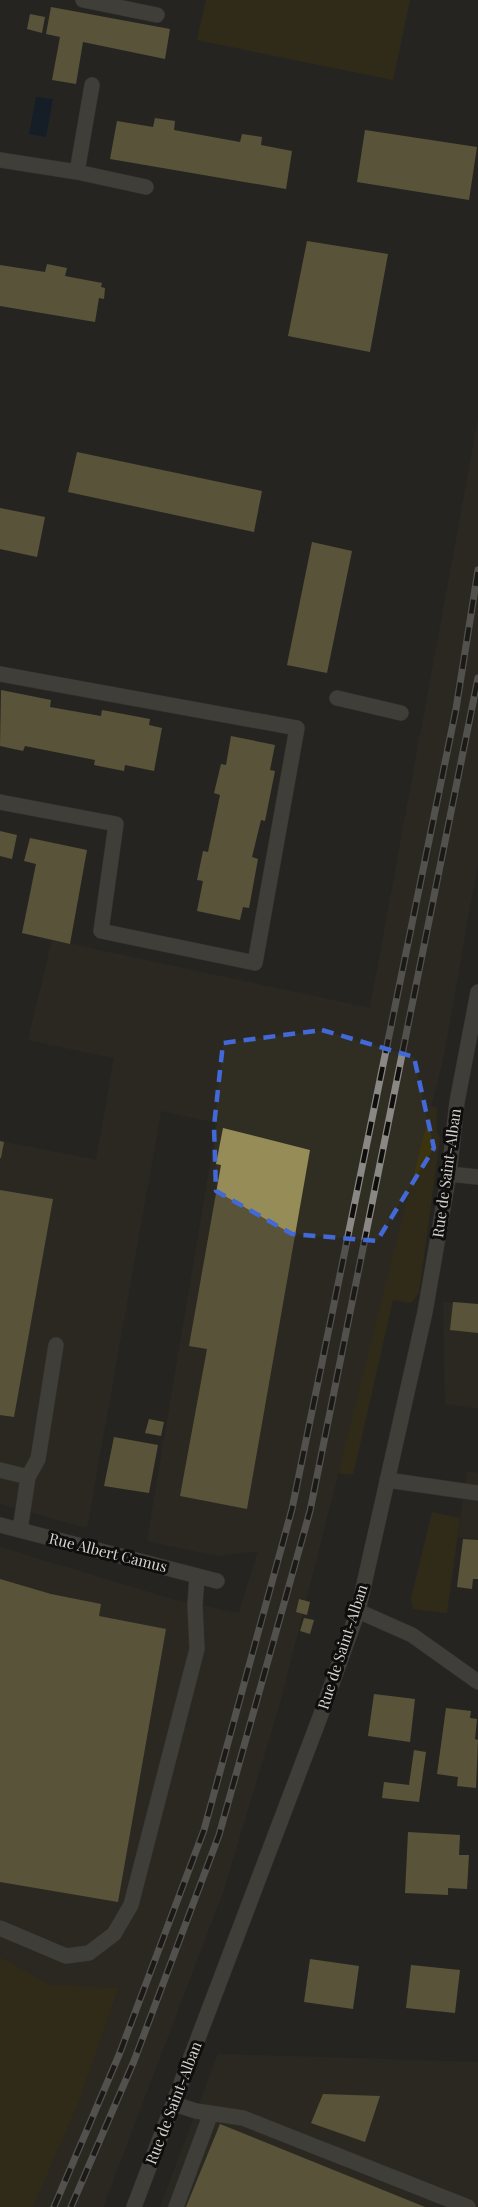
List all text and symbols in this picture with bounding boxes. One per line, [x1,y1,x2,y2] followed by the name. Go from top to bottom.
[427,1107,465,1239] street label: Rue de Saint-Alban
[47,1528,169,1576] street label: Rue Albert Camus
[312,1582,372,1712] street label: Rue de Saint-Alban
[140,2038,206,2167] street label: Rue de Saint-Alban

